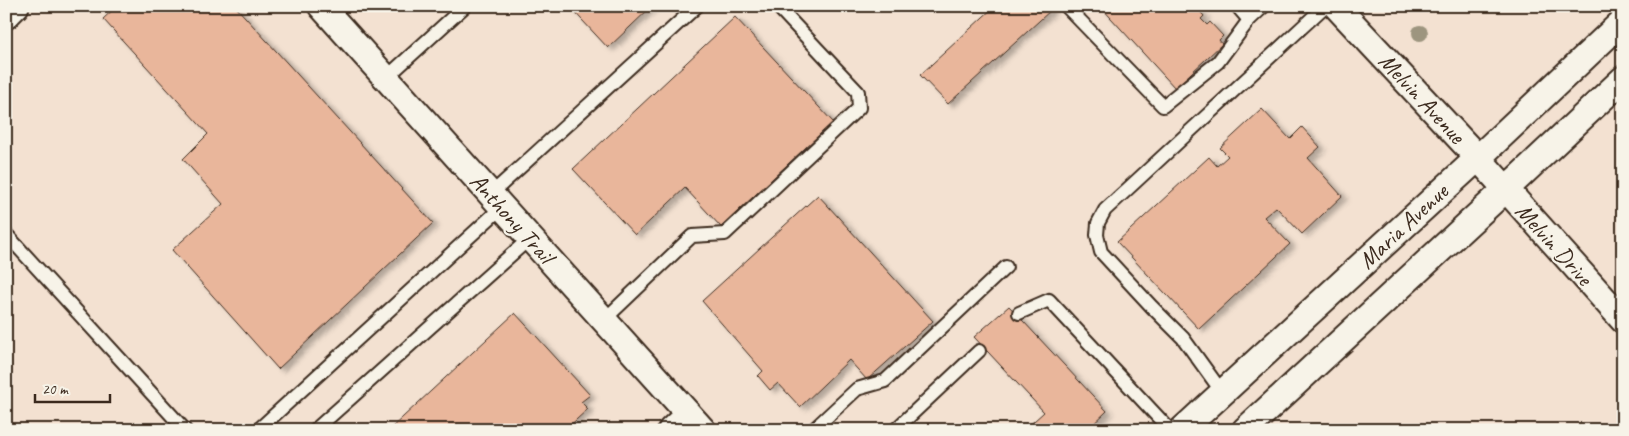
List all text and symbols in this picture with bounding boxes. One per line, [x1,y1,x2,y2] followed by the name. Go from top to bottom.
[1372,46,1473,151] street label: Melvin Avenue
[464,167,563,272] street label: Anthony Trail
[1352,175,1456,275] street label: Maria Avenue
[1509,196,1601,293] street label: Melvin Drive
[35,371,110,403] scale bar
[42,380,69,399] text: 20 m

